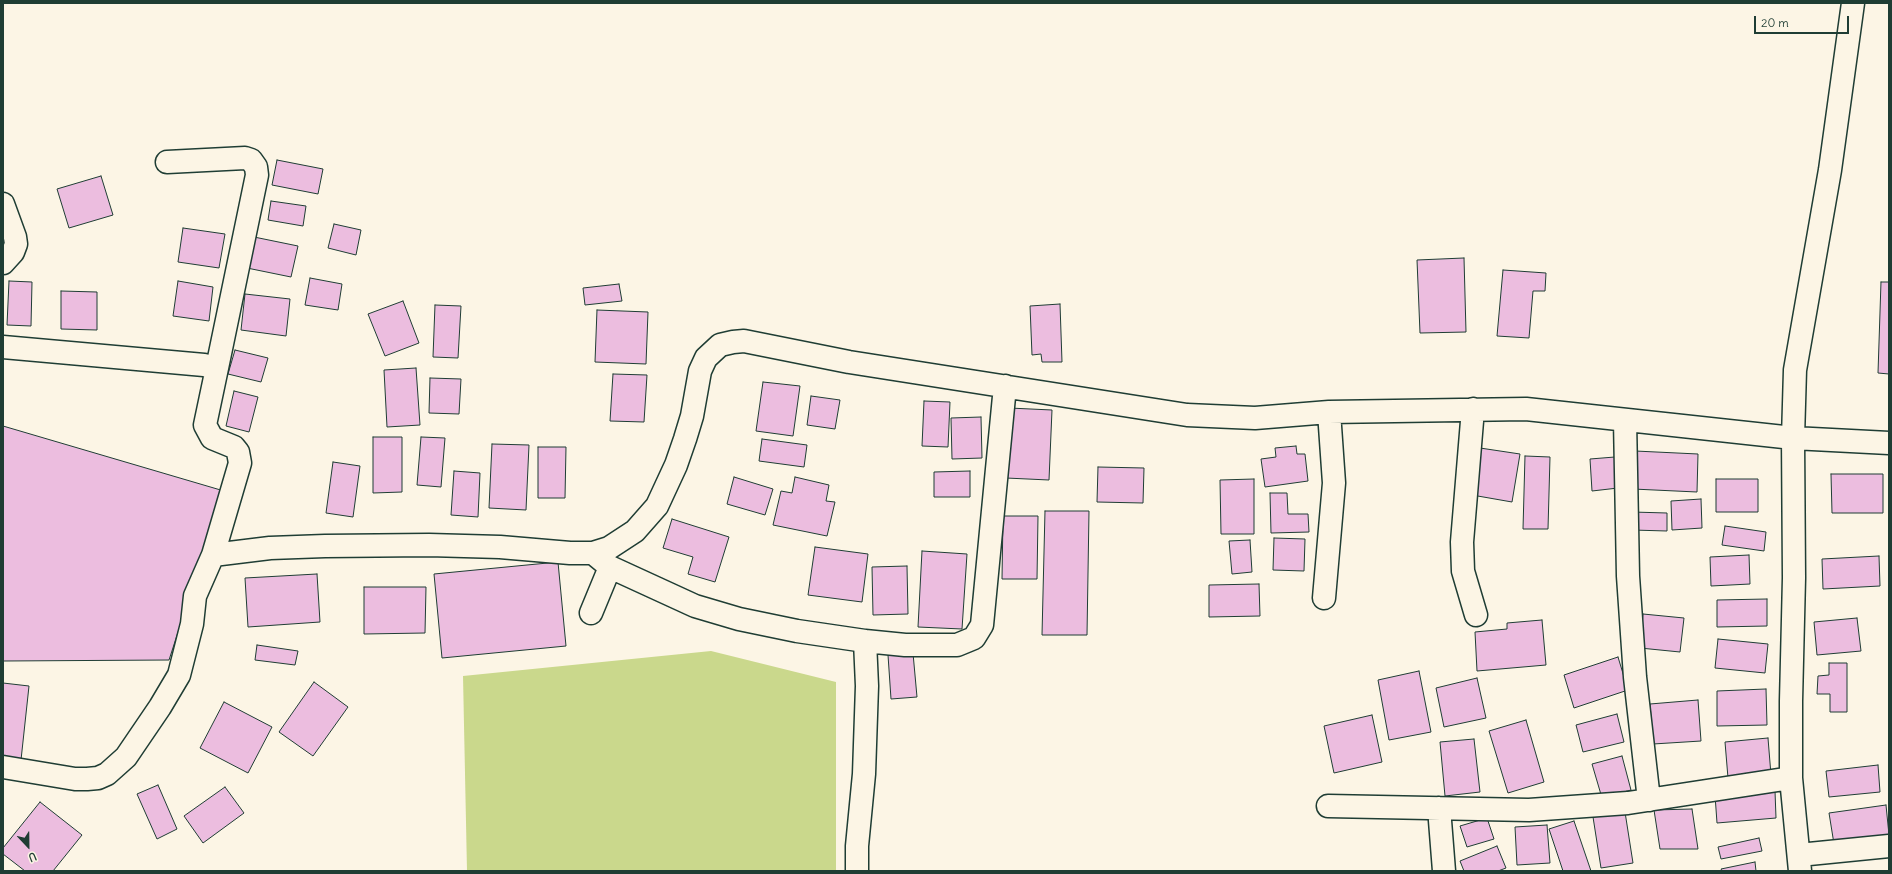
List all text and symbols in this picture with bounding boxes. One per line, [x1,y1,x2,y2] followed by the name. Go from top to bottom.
[1756,8,1851,34] scale bar
[1761,15,1789,30] text: 20 m
[8,826,48,866] north arrow
[26,849,39,865] text: U

